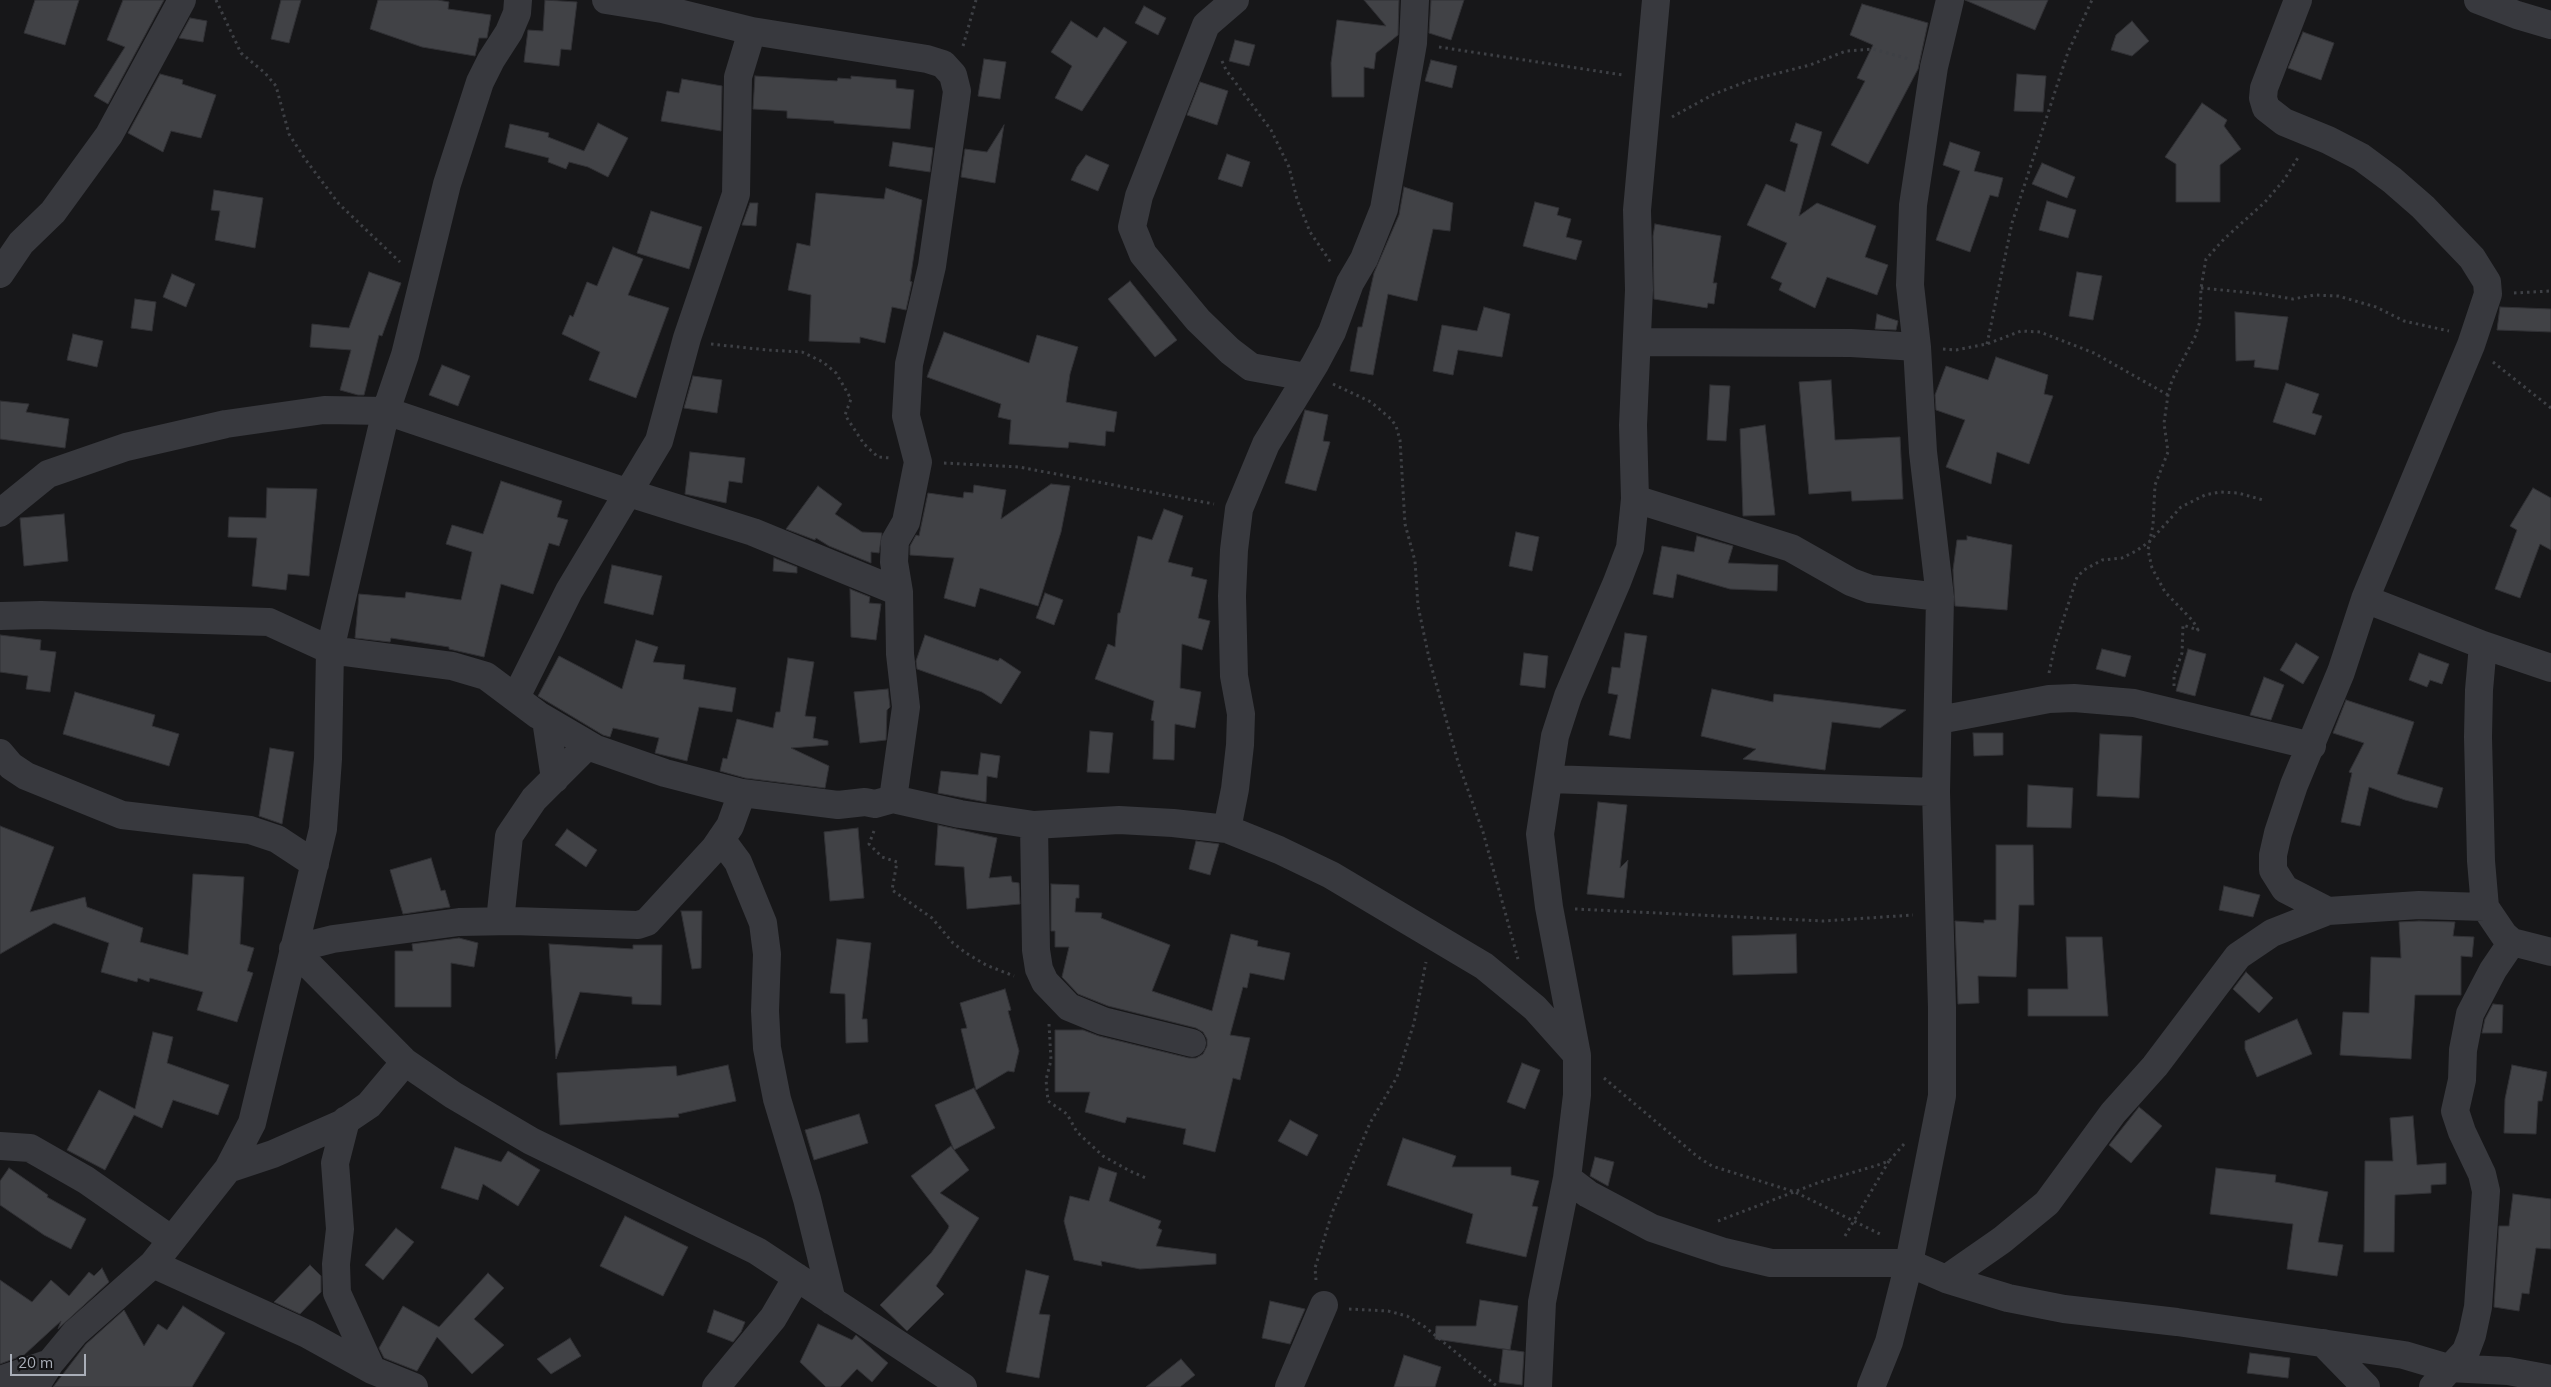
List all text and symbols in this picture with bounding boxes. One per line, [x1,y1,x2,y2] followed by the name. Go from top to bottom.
[12,1344,89,1376] scale bar
[18,1353,53,1372] text: 20 m

